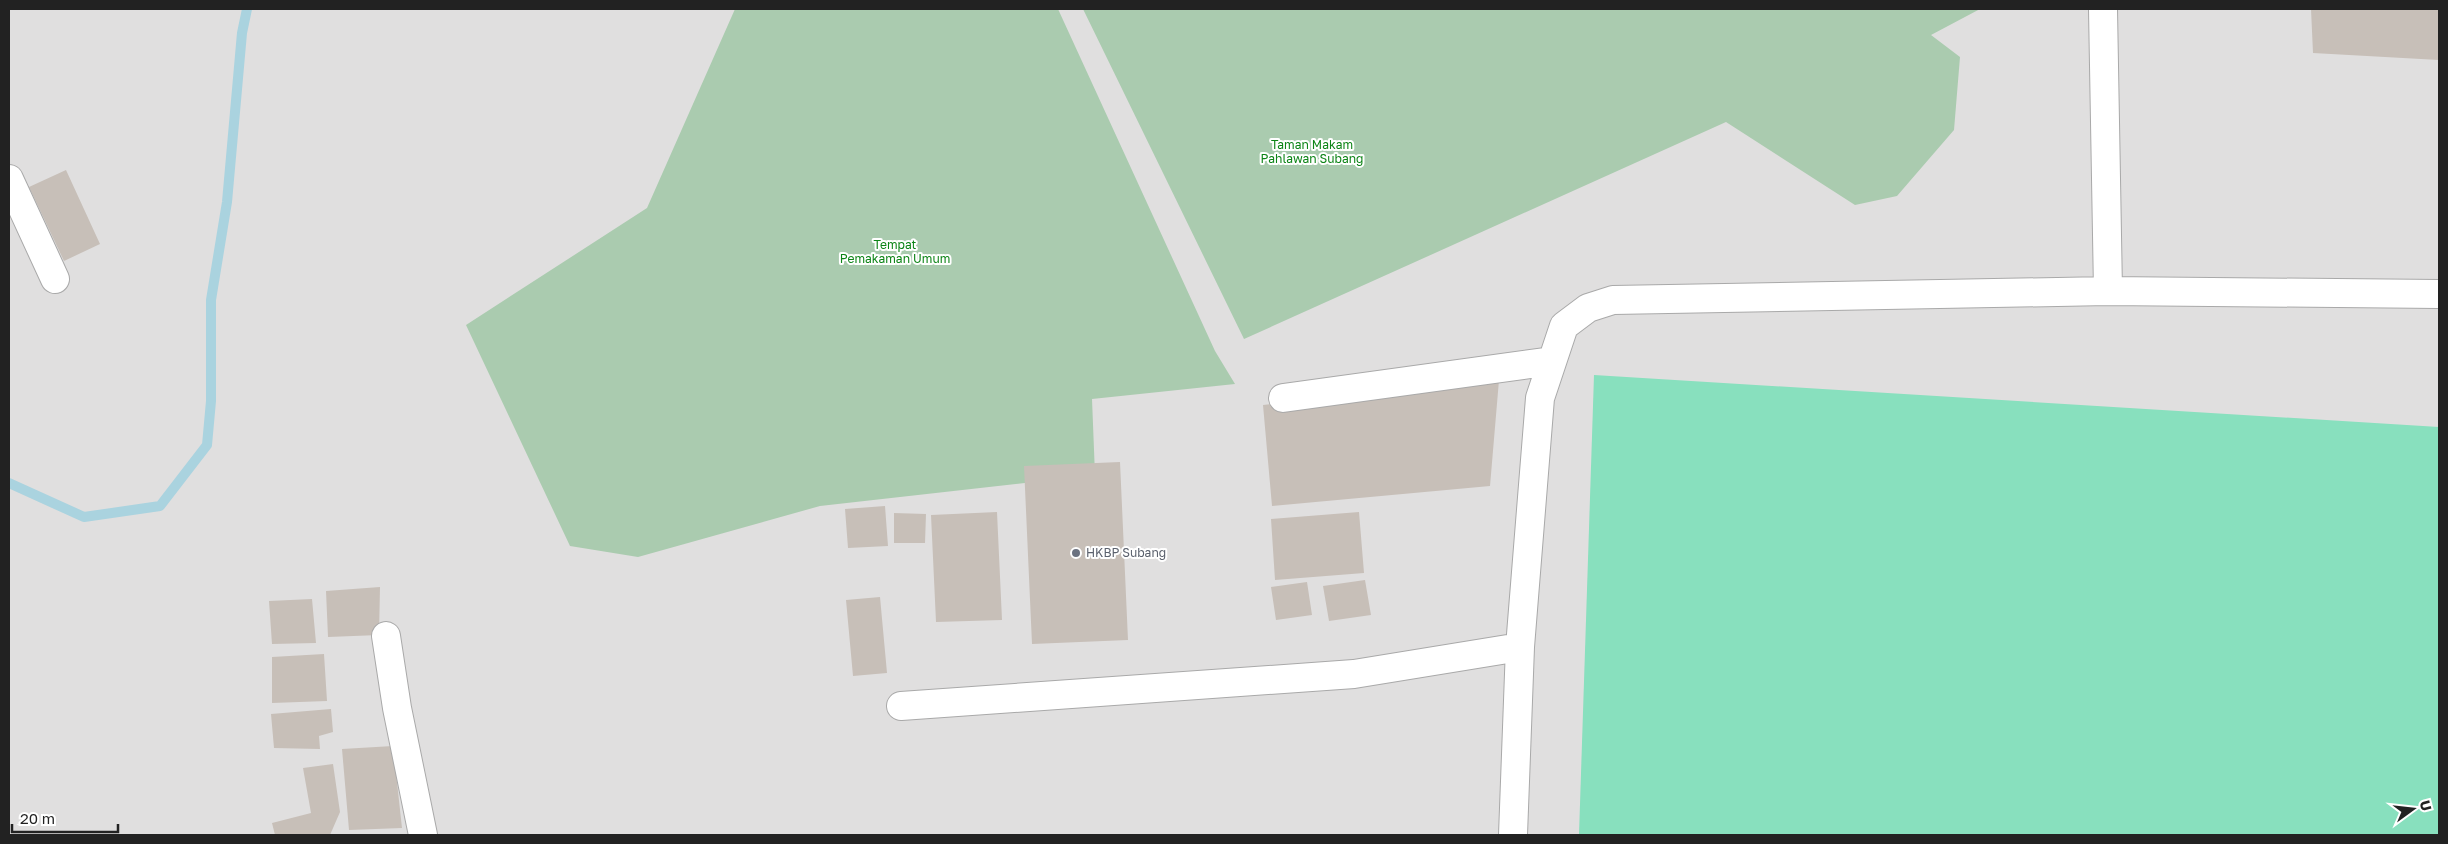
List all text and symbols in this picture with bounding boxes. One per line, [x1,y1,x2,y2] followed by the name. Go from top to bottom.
[1261,137,1363,166] park label: Taman Makam Pahlawan Subang
[840,237,950,266] park label: Tempat Pemakaman Umum
[1086,545,1166,560] place label: HKBP Subang
[1070,547,1082,559] marker: HKBP Subang
[2388,784,2438,834] north arrow
[2417,798,2436,813] text: U
[12,802,119,834] scale bar
[20,809,55,827] text: 20 m

